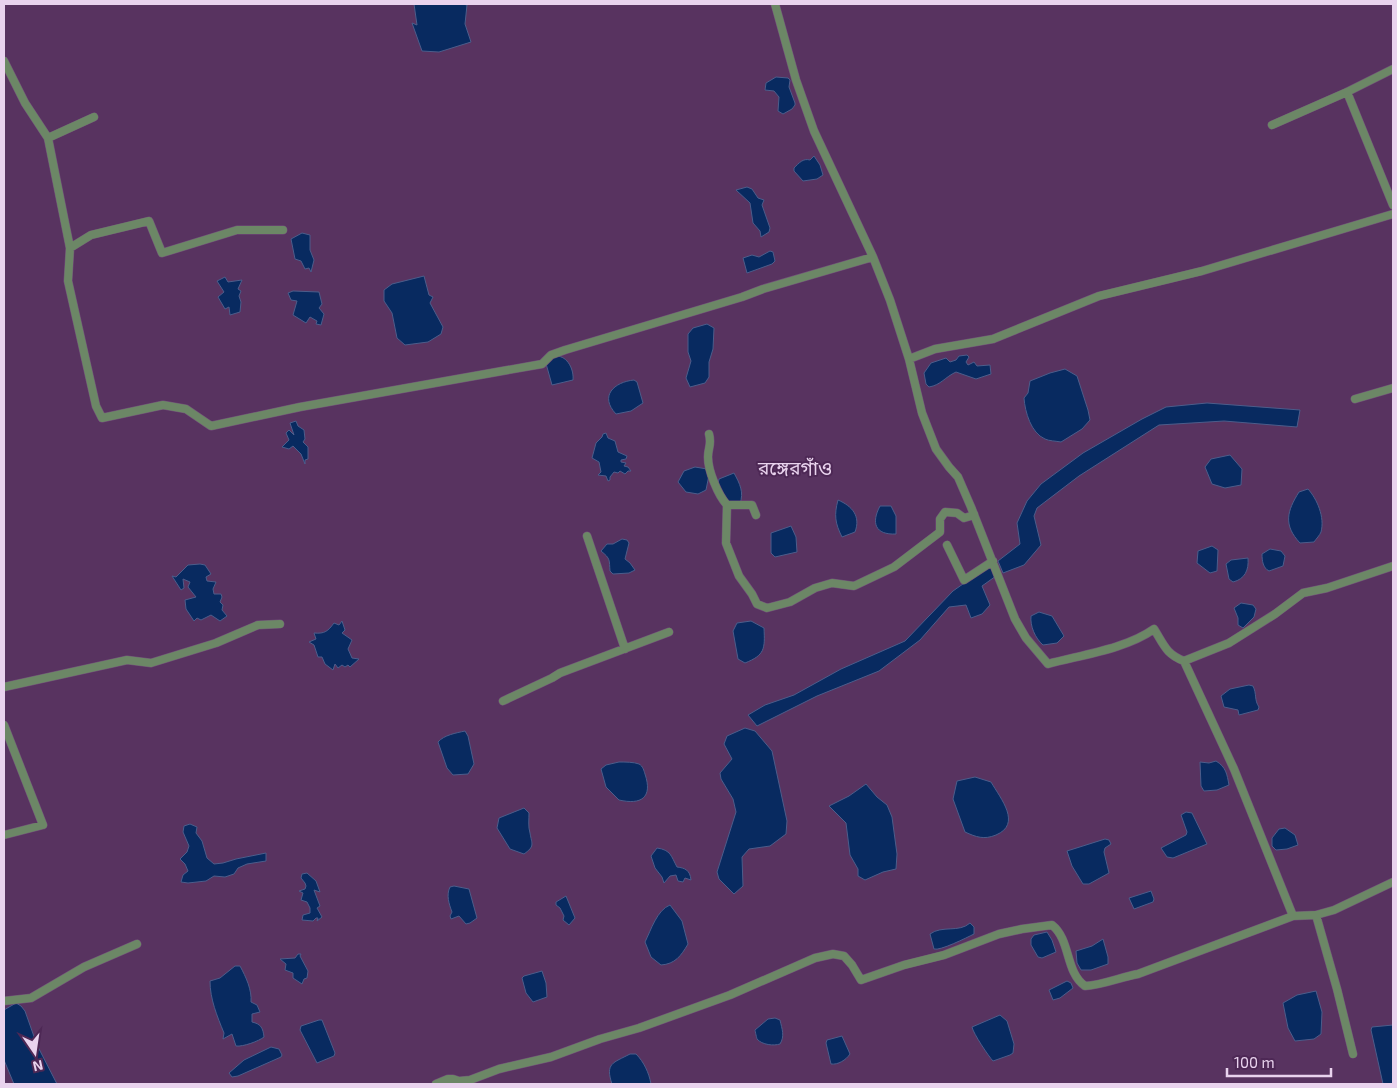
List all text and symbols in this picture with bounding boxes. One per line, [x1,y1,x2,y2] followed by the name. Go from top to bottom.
[757,456,832,479] district label: রঙ্গেরগাঁও
[10,1028,60,1078] north arrow
[1227,1046,1331,1078] scale bar
[1234,1053,1275,1071] text: 100 m
[31,1057,45,1076] text: N

